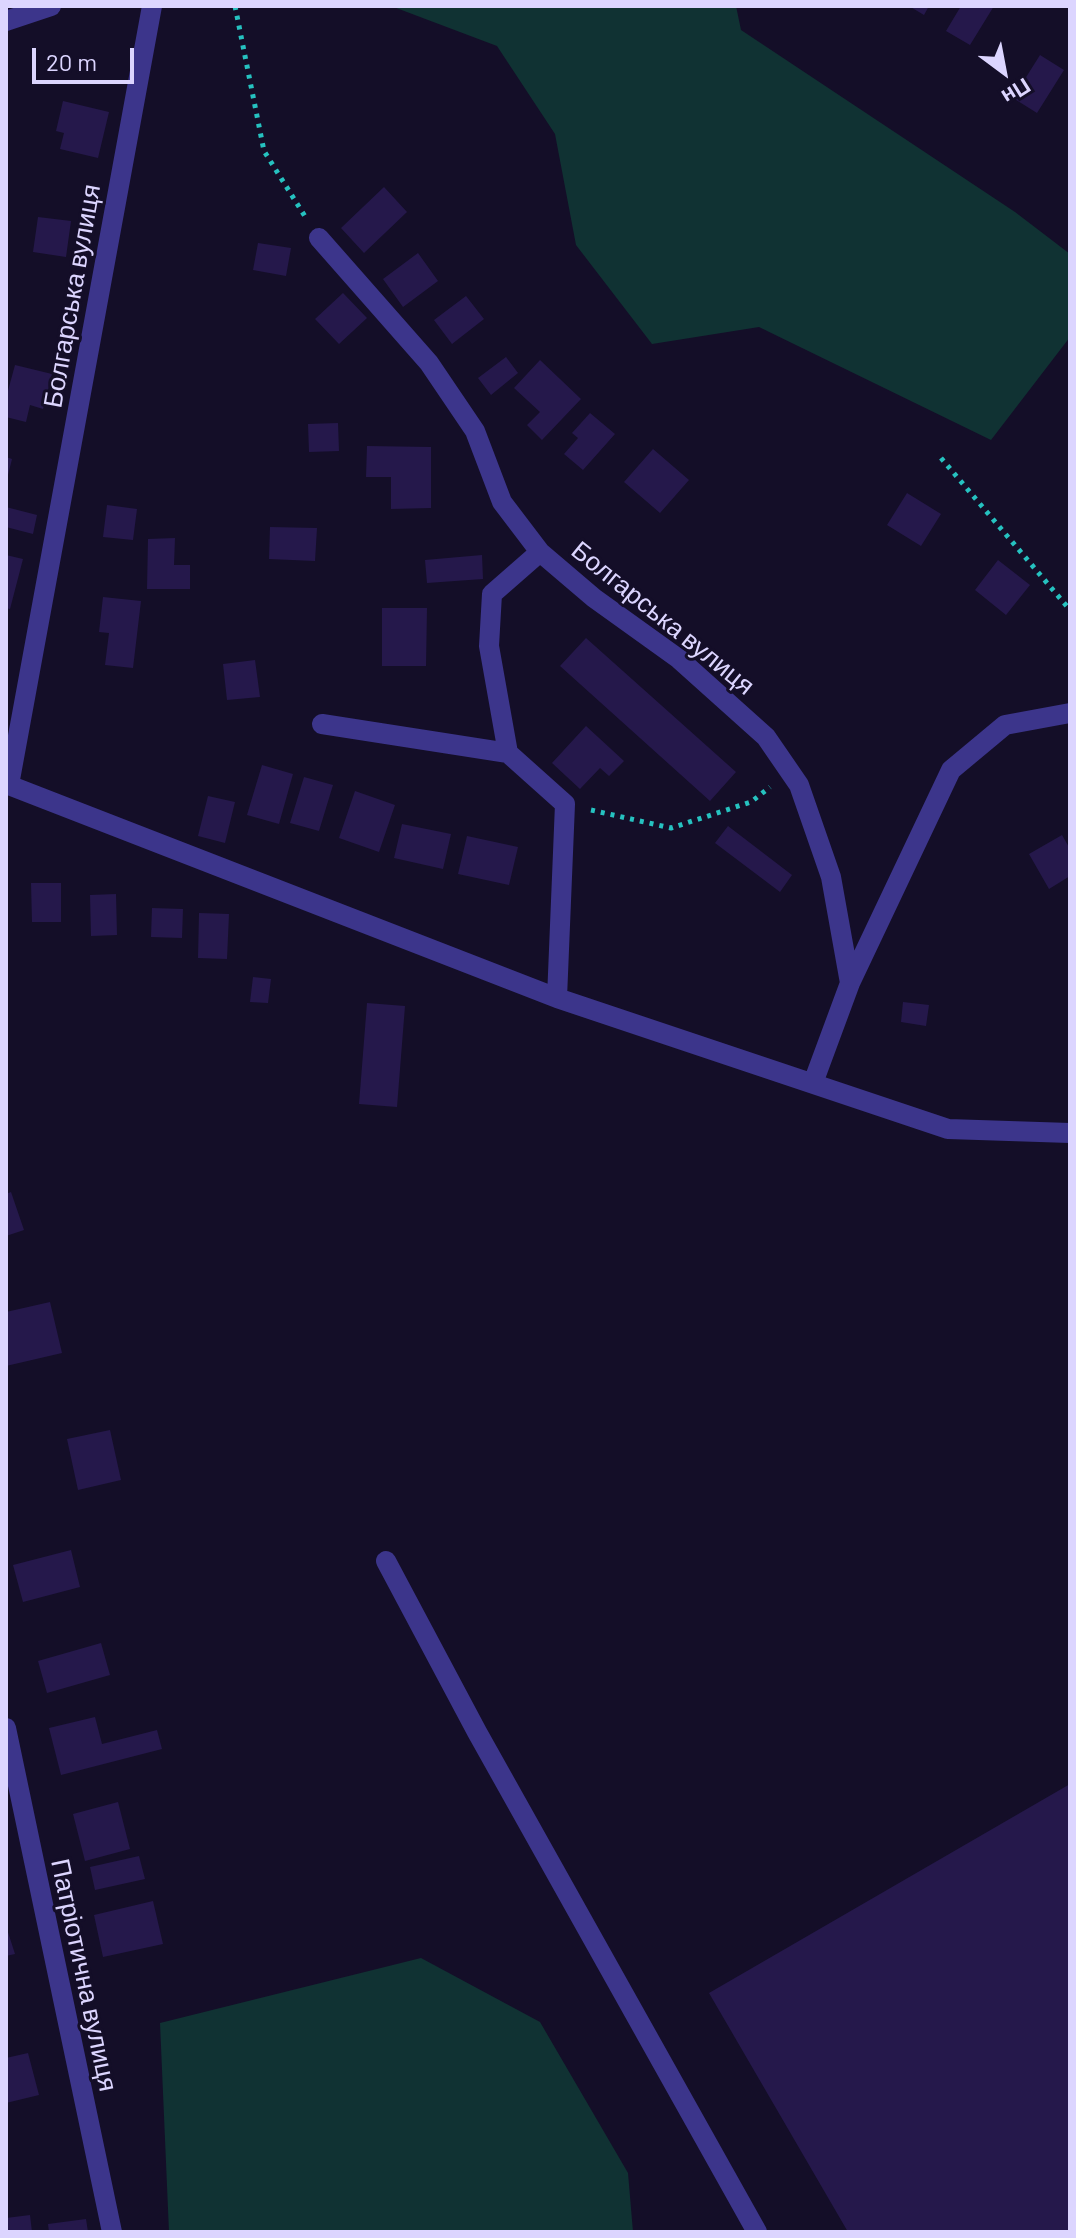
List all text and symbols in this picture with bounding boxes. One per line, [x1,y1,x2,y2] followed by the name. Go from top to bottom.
[36,32,138,82] scale bar
[964,32,1044,112] north arrow
[46,47,97,76] text: 20 m
[997,74,1036,111] text: Пн
[37,182,107,410] street label: Болгарська вулиця
[565,535,761,701] street label: Болгарська вулиця
[44,1856,124,2094] street label: Патріотична вулиця

